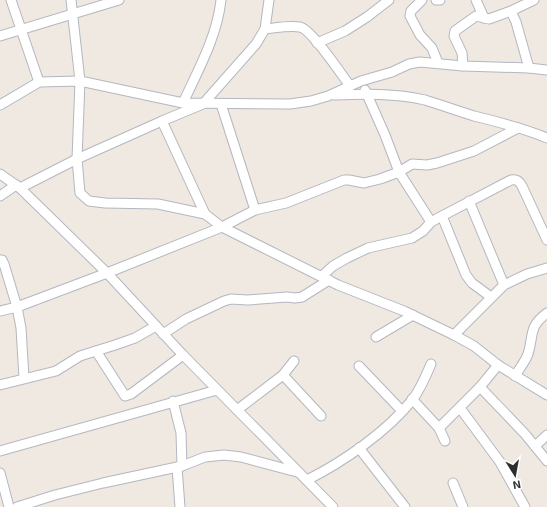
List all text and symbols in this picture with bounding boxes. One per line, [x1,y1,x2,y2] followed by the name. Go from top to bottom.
[495,455,535,495] north arrow
[512,478,522,492] text: N

